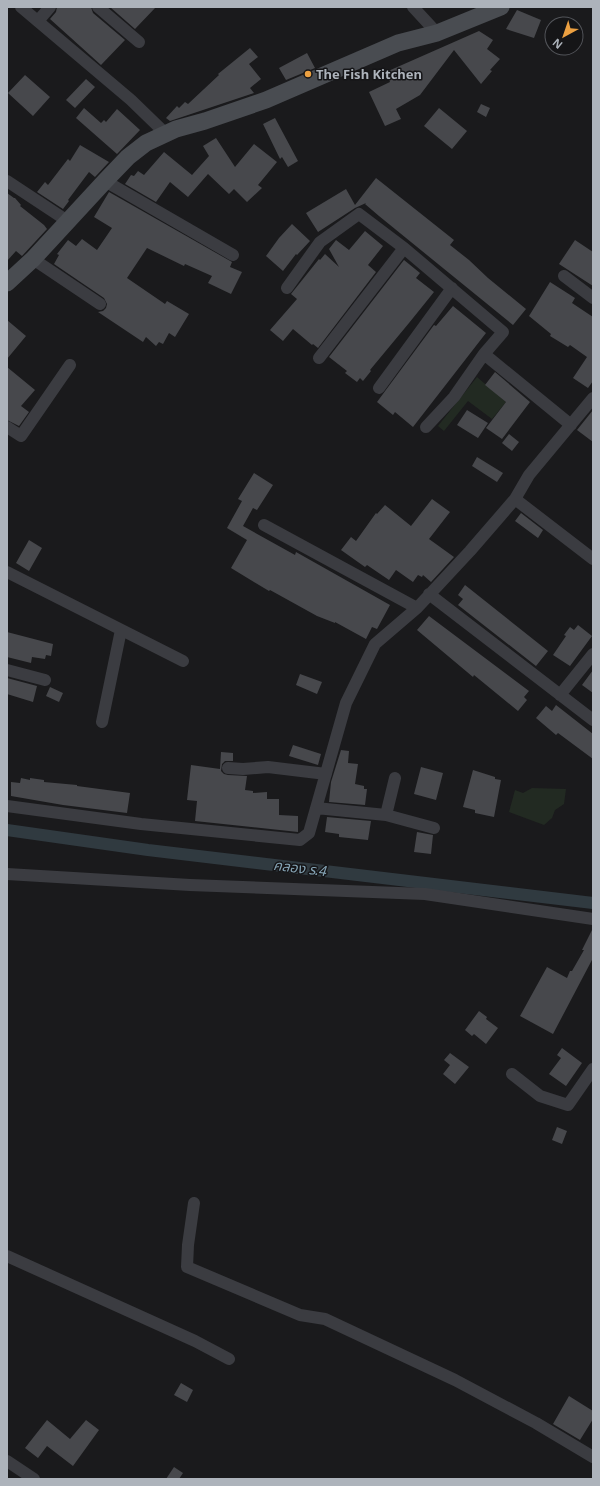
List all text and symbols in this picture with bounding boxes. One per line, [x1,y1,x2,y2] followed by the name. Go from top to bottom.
[544,16,584,56] north arrow
[549,35,566,53] text: N
[316,65,422,83] place label: The Fish Kitchen
[303,69,313,79] marker: The Fish Kitchen
[272,855,328,880] water label: คลอง ร.4

